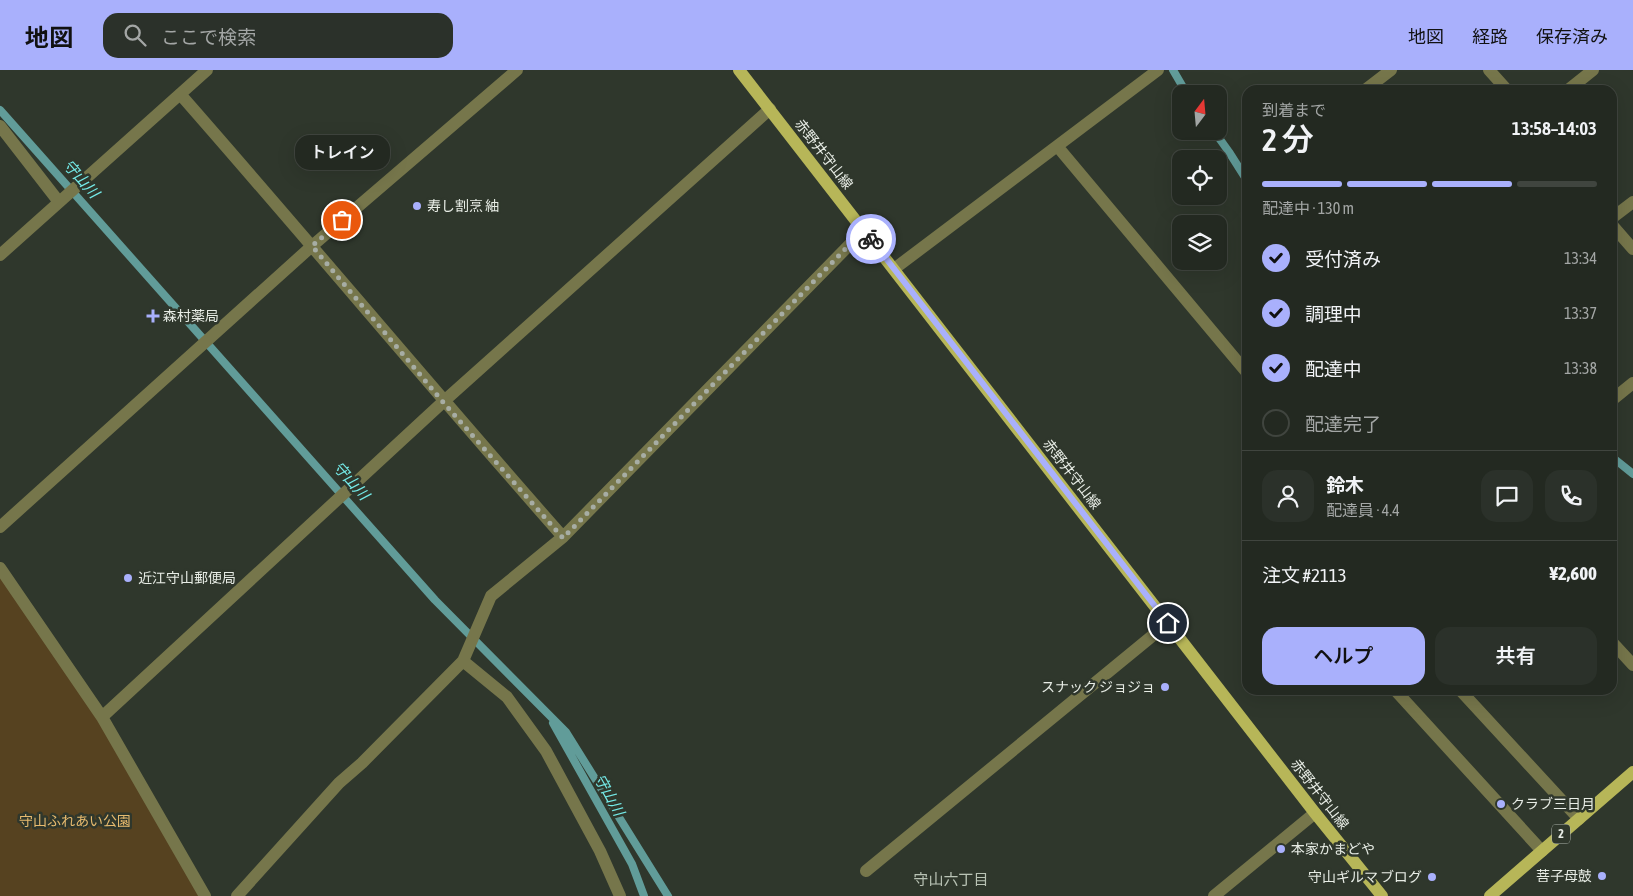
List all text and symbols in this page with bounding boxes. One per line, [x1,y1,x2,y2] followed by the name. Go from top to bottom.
[103,13,453,58] search box
[121,21,149,49] icon: search
[25,24,73,51] text: 地図
[161,26,256,48] text: ここで検索
[1408,26,1444,47] text: 地図
[1472,26,1508,47] text: 経路
[1536,26,1608,47] text: 保存済み
[1172,85,1228,140] north arrow
[1172,85,1227,270] map controls
[1262,101,1326,119] text: 到着まで
[792,116,856,192] street label: 赤野井守山線
[1512,117,1597,139] text: 13:58–14:03
[1262,121,1313,158] text: 2 分
[294,135,390,170] callout: トレイン
[310,143,375,161] text: トレイン
[1172,150,1227,205] button: locate
[60,156,104,203] water label: 守山川
[427,198,499,214] place label: 寿し割烹 紬
[321,199,363,241] pin
[1262,199,1354,217] text: 配達中 · 130 m
[411,200,423,212] marker: 寿し割烹 紬
[328,206,356,234] icon: bag
[846,214,896,264] courier
[1172,215,1227,270] button: layers
[857,225,885,253] icon: bike
[1262,244,1290,272] icon: check
[1305,248,1381,270] text: 受付済み
[1564,249,1597,267] text: 13:34
[1262,299,1290,327] icon: check
[1305,303,1362,325] text: 調理中
[1564,304,1597,322] text: 13:37
[163,308,219,324] place label: 森村薬局
[147,310,159,322] marker: 森村薬局
[1262,354,1290,382] icon: check
[1305,358,1362,380] text: 配達中
[1564,359,1597,377] text: 13:38
[1305,413,1381,435] text: 配達完了
[1040,436,1104,512] street label: 赤野井守山線
[330,458,374,505] water label: 守山川
[1262,470,1314,522] button: person
[1481,470,1533,522] button: chat
[1545,470,1597,522] button: phone
[1326,474,1364,496] text: 鈴木
[1326,501,1400,519] text: 配達員 · 4.4
[1549,562,1597,584] text: ¥2,600
[1262,564,1347,586] text: 注文 #2113
[138,570,236,586] place label: 近江守山郵便局
[122,572,134,584] marker: 近江守山郵便局
[1147,602,1189,644] pin
[1154,609,1182,637] icon: home
[1262,627,1425,685] button: ヘルプ
[1435,627,1597,685] button: 共有
[1041,679,1155,695] place label: スナック ジョジョ
[1159,681,1171,693] marker: スナック ジョジョ
[1288,756,1352,832] street label: 赤野井守山線
[591,771,629,820] water label: 守山川
[1511,796,1595,812] place label: クラブ三日月
[1495,798,1507,810] marker: クラブ三日月
[19,813,131,829] park label: 守山ふれあい公園
[1552,824,1570,844] road number: 2
[1291,841,1375,857] place label: 本家かまどや
[1275,843,1287,855] marker: 本家かまどや
[1536,868,1592,884] place label: 菩子母鼓
[1308,869,1422,885] place label: 守山ギルマ ブログ
[1596,870,1608,882] marker: 菩子母鼓
[913,871,989,888] district label: 守山六丁目
[1426,871,1438,883] marker: 守山ギルマ ブログ

